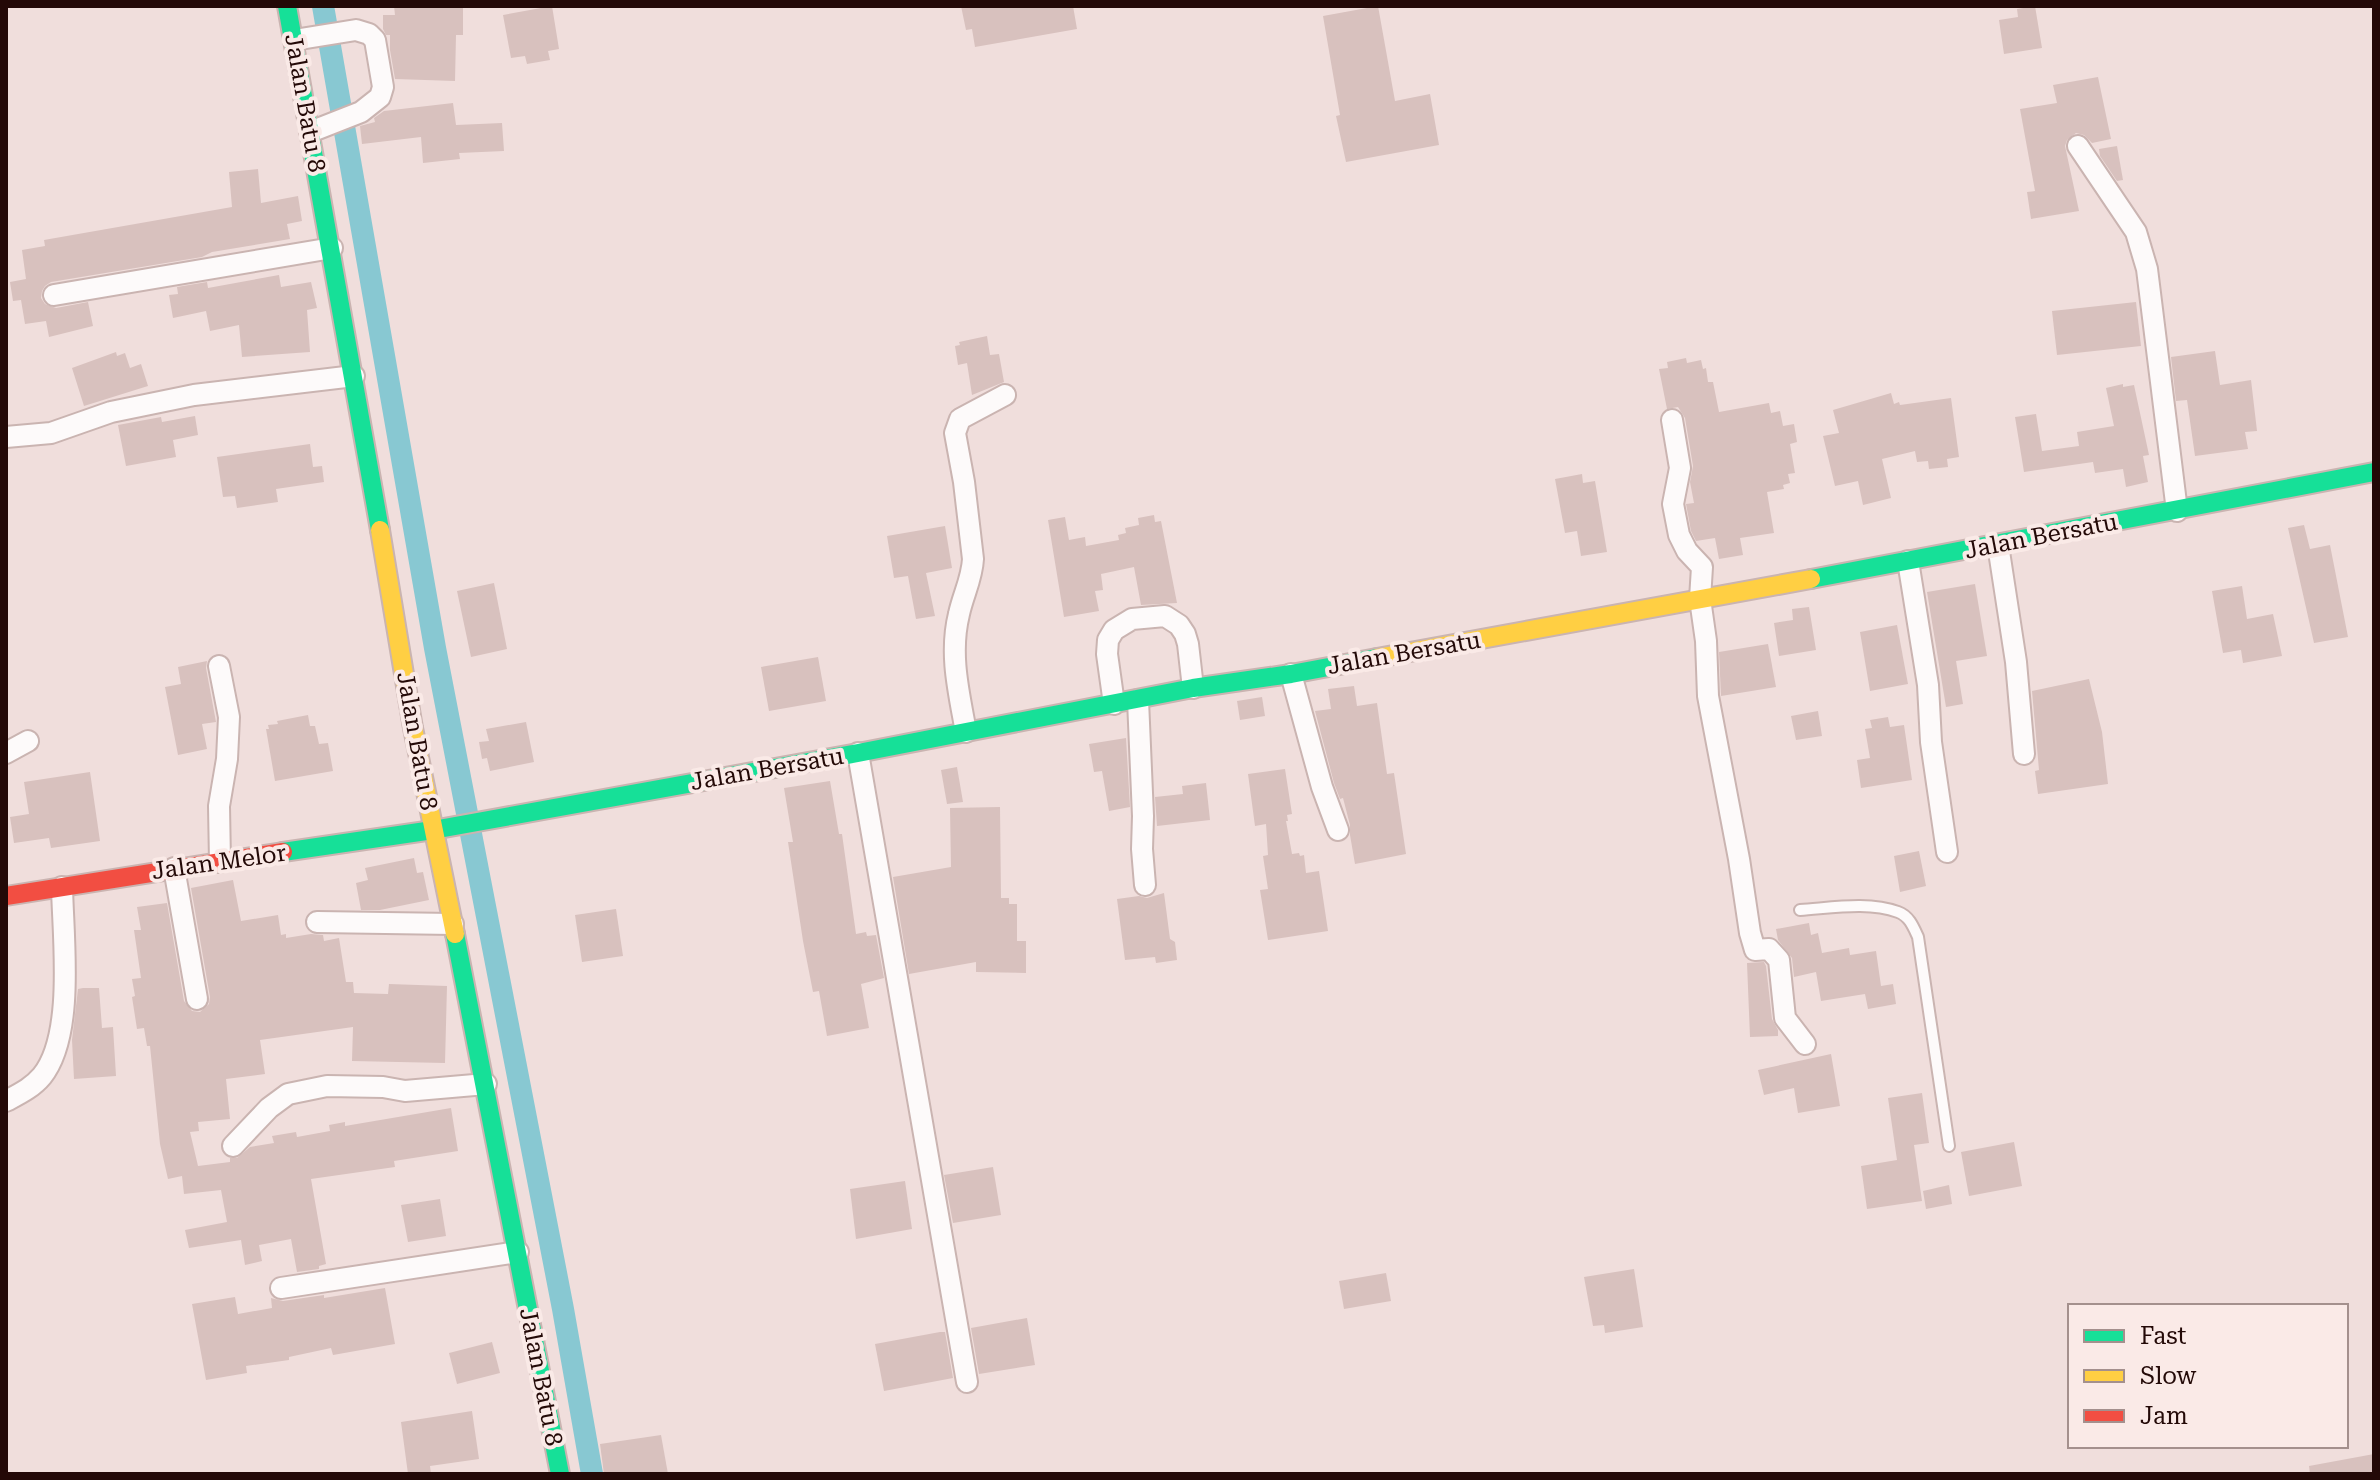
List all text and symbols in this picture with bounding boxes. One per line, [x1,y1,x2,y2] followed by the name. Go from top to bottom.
[279,32,331,174] street label: Jalan Batu 8
[1962,507,2120,565] street label: Jalan Bersatu
[1325,626,1483,680] street label: Jalan Bersatu
[391,670,443,812] street label: Jalan Batu 8
[688,742,846,796] street label: Jalan Bersatu
[150,839,288,885] street label: Jalan Melor
[2068,1304,2348,1448] legend
[514,1306,568,1448] street label: Jalan Batu 8
[2140,1322,2187,1350] text: Fast
[2140,1362,2197,1390] text: Slow
[2140,1402,2188,1430] text: Jam

